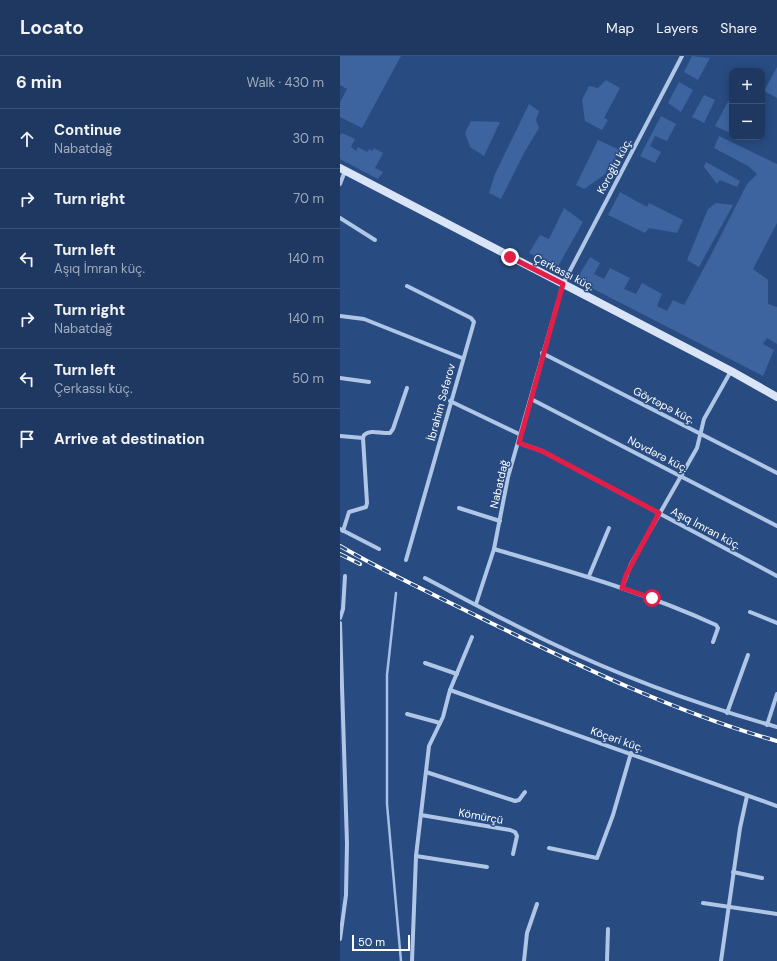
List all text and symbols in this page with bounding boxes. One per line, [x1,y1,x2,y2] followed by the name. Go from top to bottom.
[20,15,84,40] text: Locato
[606,19,634,37] text: Map
[656,19,698,37] text: Layers
[720,19,757,37] text: Share
[729,68,765,140] map controls
[729,68,765,104] button: +
[16,71,62,93] text: 6 min
[247,74,324,91] text: Walk · 430 m
[729,104,765,140] button: −
[54,120,122,140] text: Continue
[16,128,38,150] icon: ahead
[292,130,324,147] text: 30 m
[594,136,634,196] street label: Koroğlu küç.
[54,140,112,157] text: Nabatdağ
[16,188,38,210] icon: right
[54,189,125,209] text: Turn right
[293,190,324,207] text: 70 m
[54,240,115,260] text: Turn left
[16,248,38,270] icon: left
[501,248,519,266] route end
[288,250,324,267] text: 140 m
[531,251,597,293] street label: Çerkassı küç.
[54,260,145,277] text: Aşıq İmran küç.
[54,300,125,320] text: Turn right
[16,308,38,330] icon: right
[288,310,324,327] text: 140 m
[54,320,112,337] text: Nabatdağ
[54,360,115,380] text: Turn left
[424,362,458,442] street label: İbrahim Səfərov
[16,368,38,390] icon: left
[292,370,324,387] text: 50 m
[54,380,133,397] text: Çerkassı küç.
[631,383,697,427] street label: Göytəpə küç.
[16,428,38,450] icon: arrive
[54,429,205,449] text: Arrive at destination
[625,433,691,475] street label: Novdərə küç.
[487,458,511,510] street label: Nabatdağ
[669,504,743,552] street label: Aşıq İmran küç.
[643,589,661,607] route start
[589,723,645,755] street label: Köçəri küç.
[458,805,504,827] street label: Kömürçü
[352,933,410,952] scale bar
[358,935,385,949] text: 50 m

